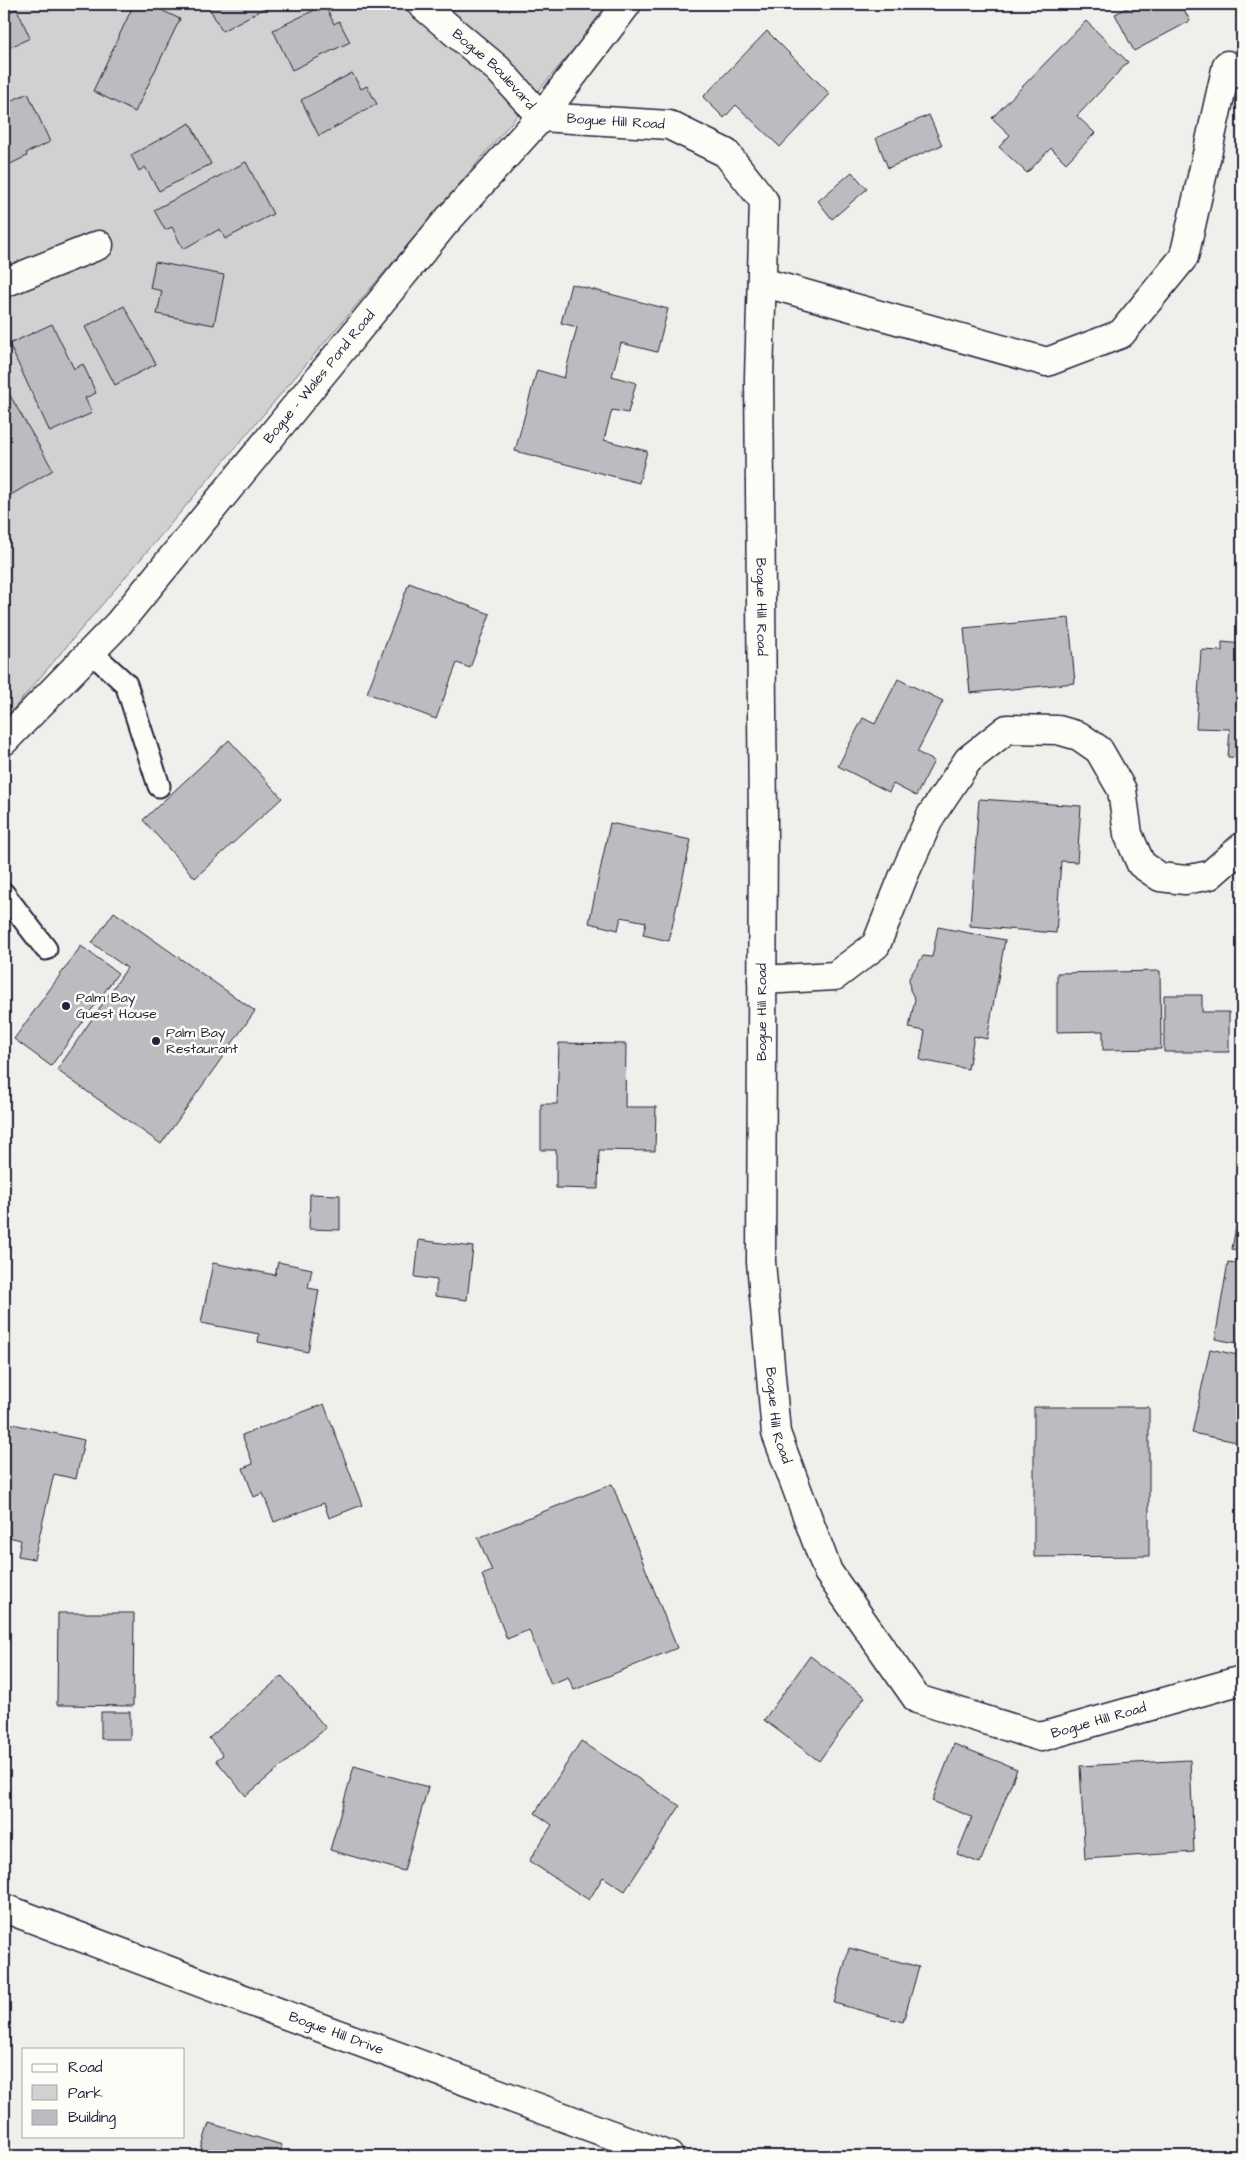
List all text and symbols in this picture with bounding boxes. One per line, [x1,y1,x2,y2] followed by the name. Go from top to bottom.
[448,24,540,114] street label: Bogue Boulevard
[566,109,665,135] street label: Bogue Hill Road
[259,306,380,448] street label: Bogue - Wales Pond Road
[751,558,772,656] street label: Bogue Hill Road
[752,963,772,1061] street label: Bogue Hill Road
[76,988,157,1024] place label: Palm Bay Guest House
[60,1000,72,1012] marker: Palm Bay Guest House
[166,1023,238,1059] place label: Palm Bay Restaurant
[150,1035,162,1047] marker: Palm Bay Restaurant
[760,1366,797,1467] street label: Bogue Hill Road
[1049,1698,1149,1744] street label: Bogue Hill Road
[286,2007,387,2060] street label: Bogue Hill Drive
[22,2048,185,2138] legend
[68,2057,103,2078] text: Road
[68,2083,103,2104] text: Park
[68,2107,116,2129] text: Building

